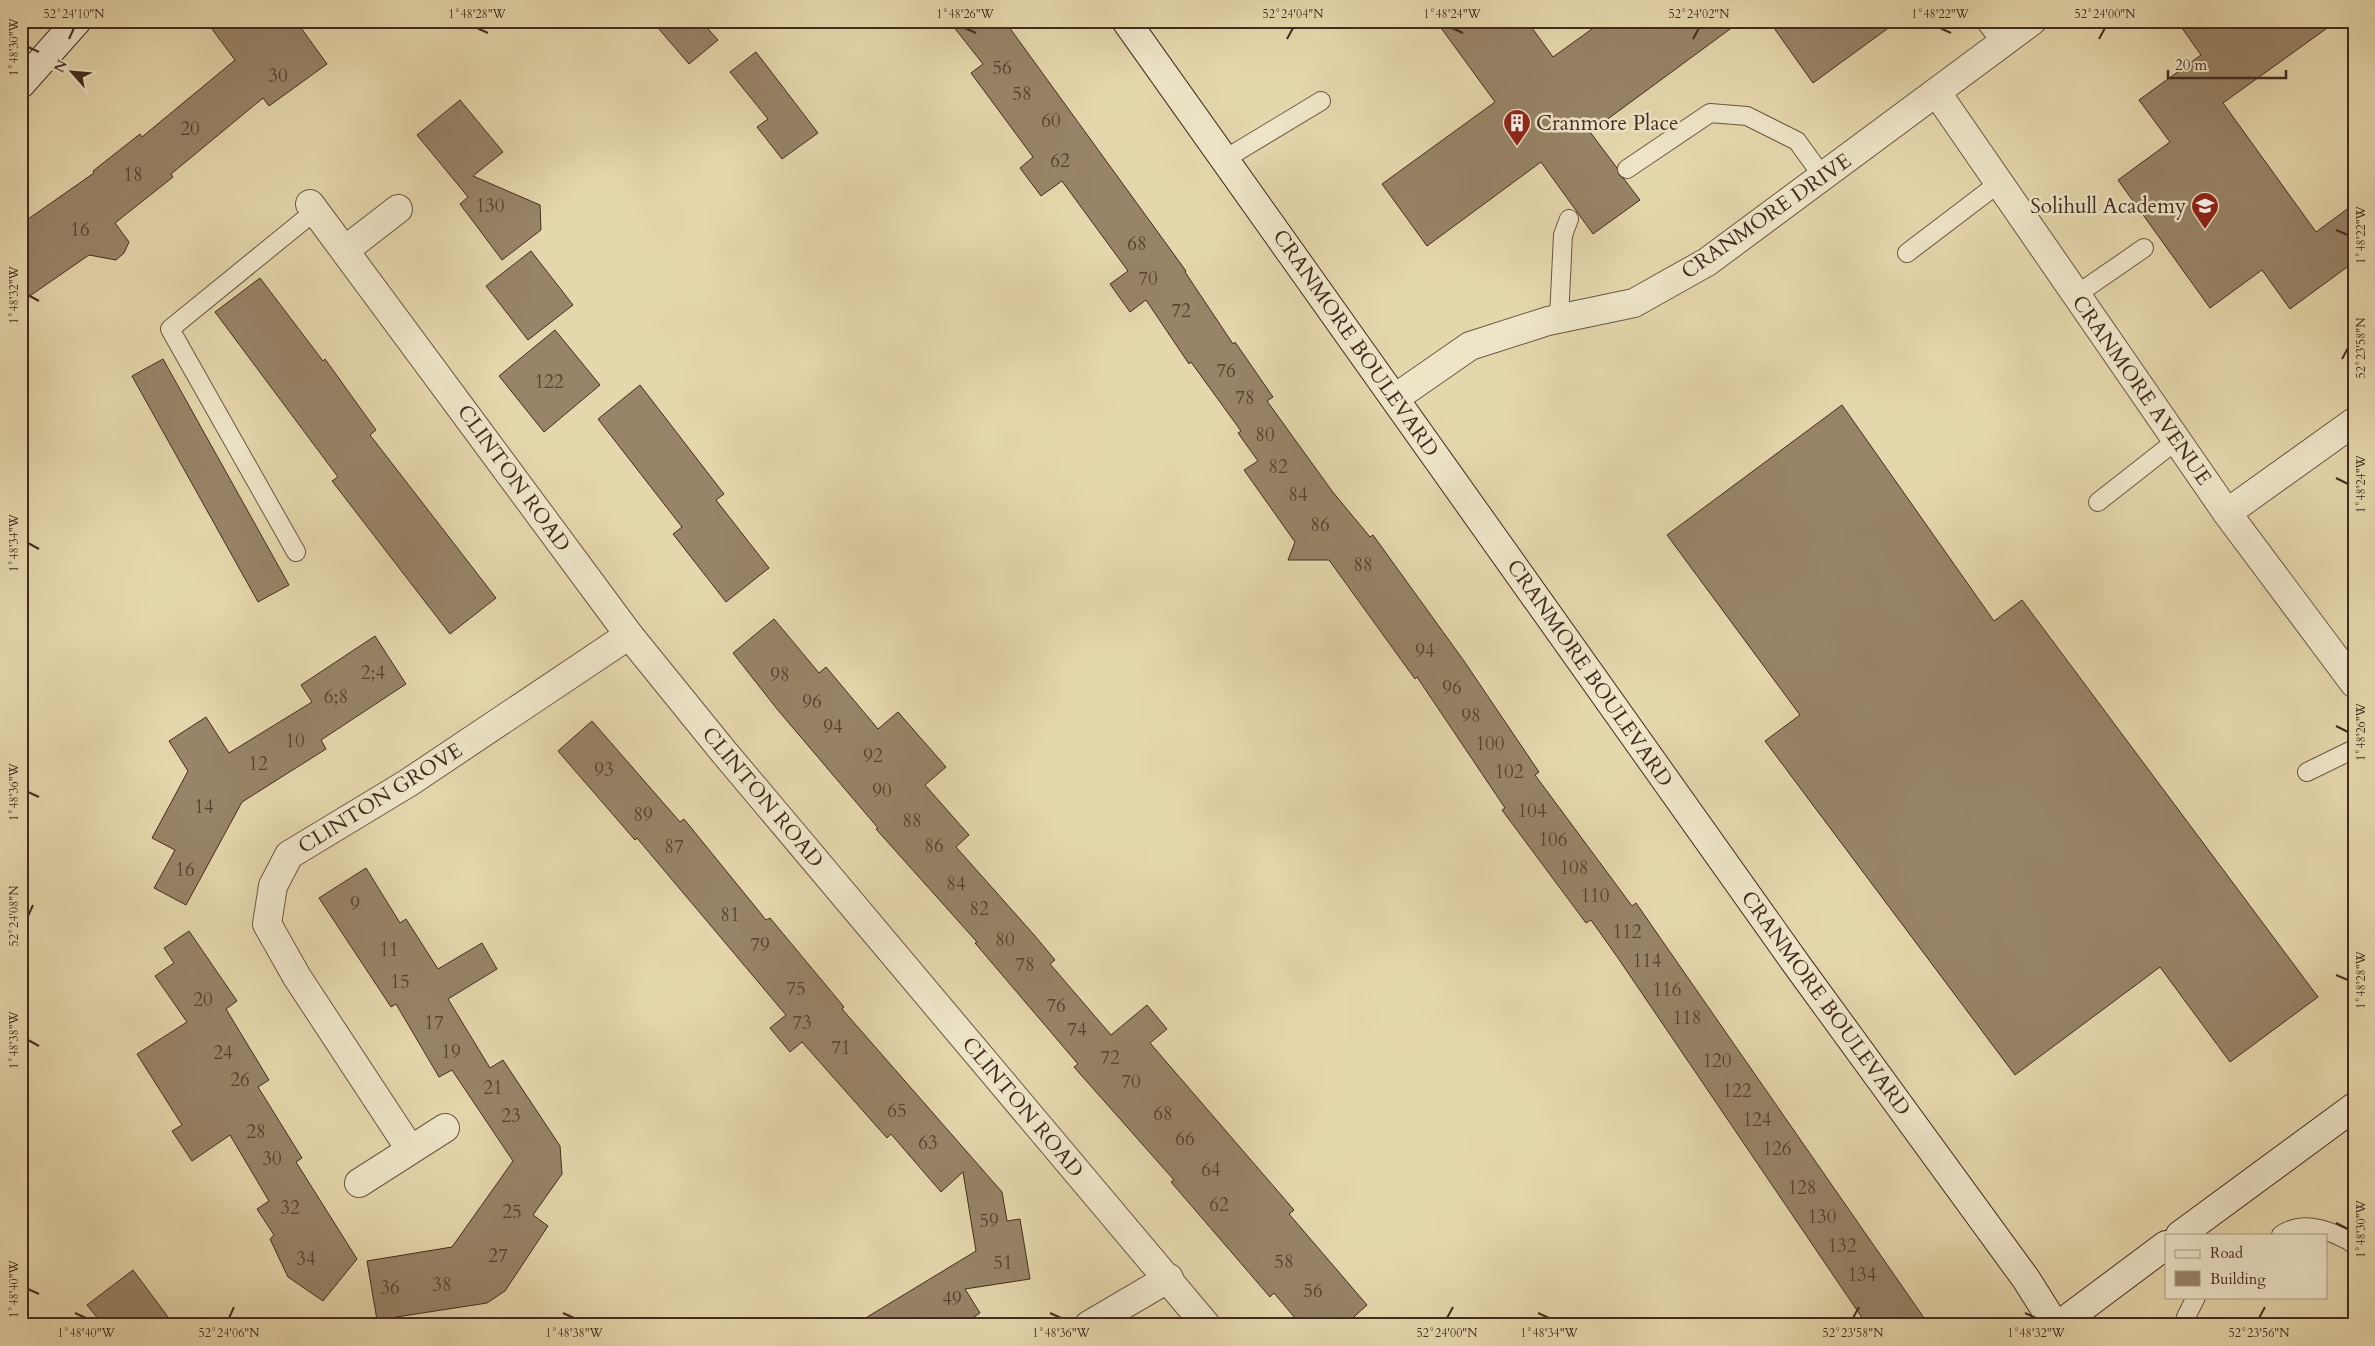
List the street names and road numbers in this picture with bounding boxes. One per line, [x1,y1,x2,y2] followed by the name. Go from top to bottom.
[1675,147,1857,286] street label: CRANMORE DRIVE
[1266,224,1445,463] street label: CRANMORE BOULEVARD
[2065,289,2218,491] street label: CRANMORE AVENUE
[450,399,577,558] street label: CLINTON ROAD
[1500,554,1679,793] street label: CRANMORE BOULEVARD
[695,721,830,874] street label: CLINTON ROAD
[293,736,468,861] street label: CLINTON GROVE
[1734,885,1917,1122] street label: CRANMORE BOULEVARD
[955,1031,1090,1184] street label: CLINTON ROAD

